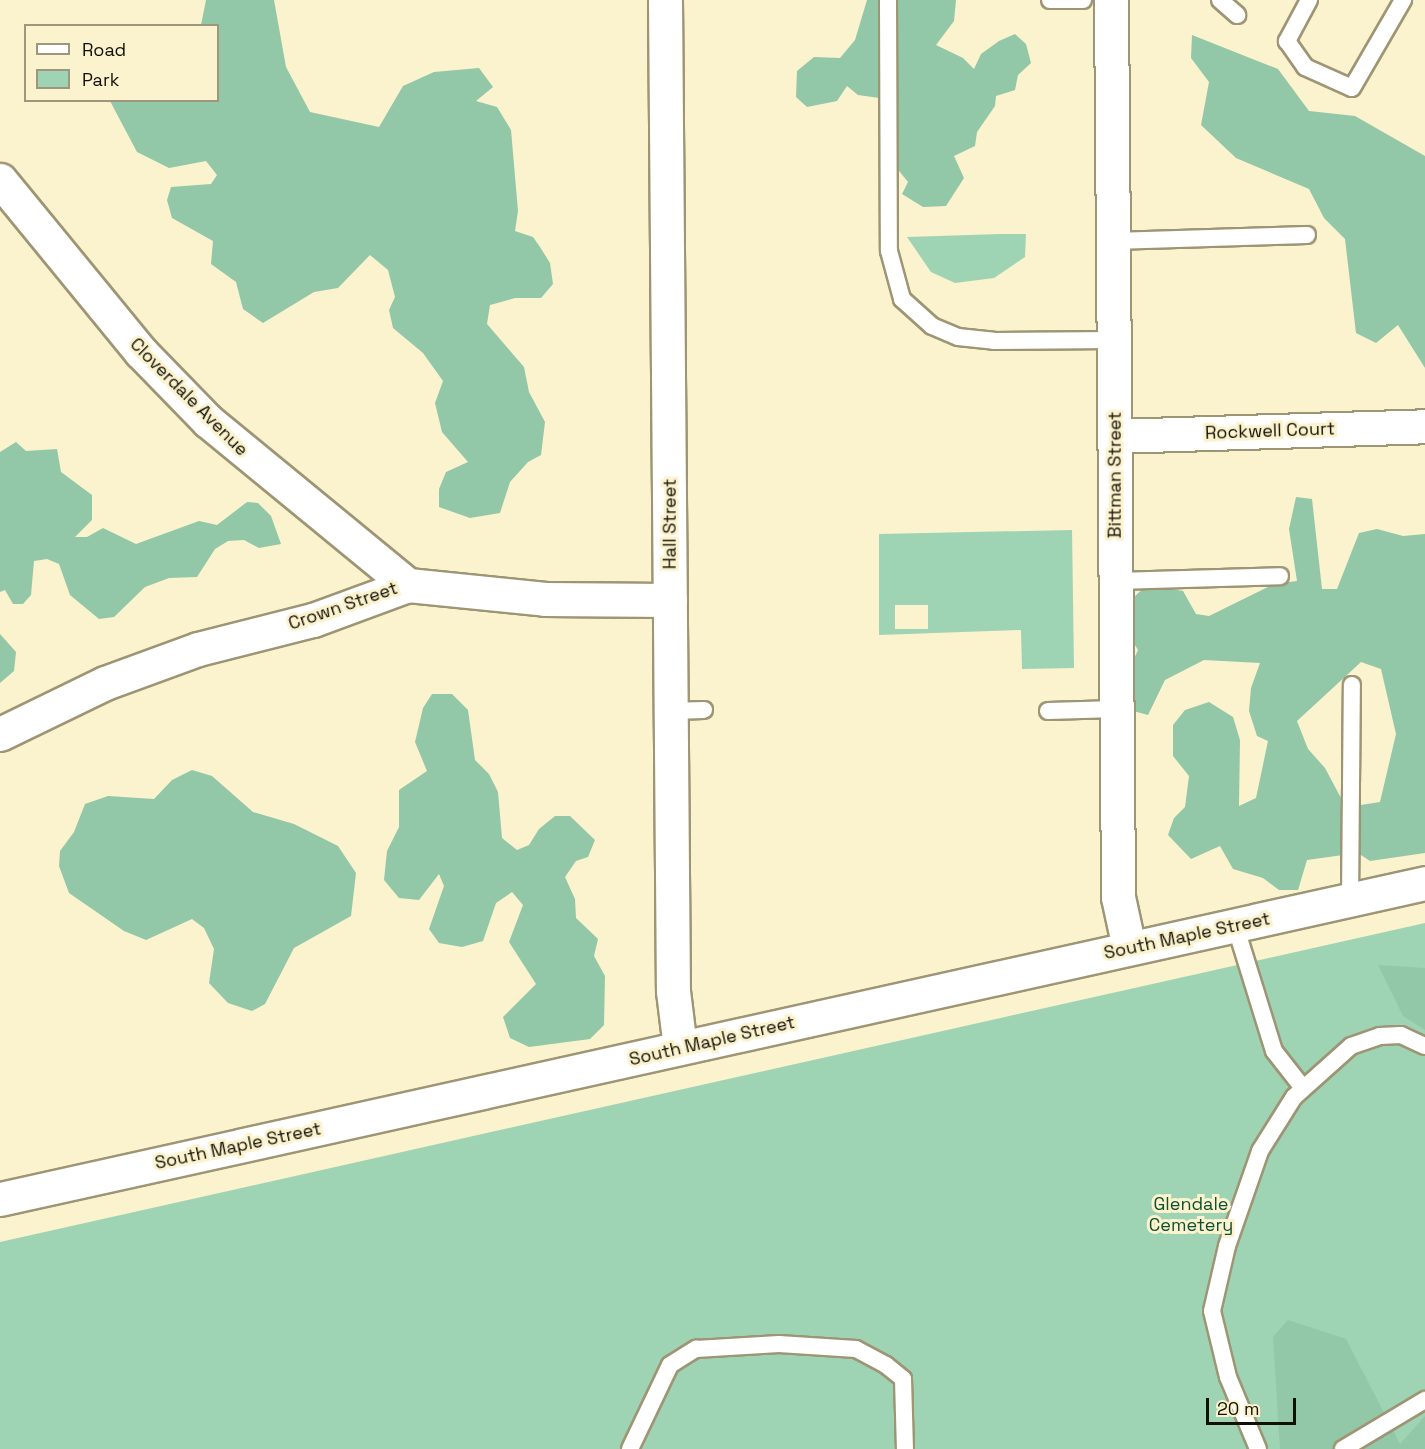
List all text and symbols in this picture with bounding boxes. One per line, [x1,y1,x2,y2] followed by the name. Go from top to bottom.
[24,24,219,102] legend
[82,38,126,61] text: Road
[82,68,119,91] text: Park
[125,333,253,461] street label: Cloverdale Avenue
[1104,412,1126,538] street label: Bittman Street
[1205,418,1335,444] street label: Rockwell Court
[659,479,681,569] street label: Hall Street
[286,577,400,635] street label: Crown Street
[1102,908,1272,964] street label: South Maple Street
[627,1011,797,1071] street label: South Maple Street
[153,1118,323,1174] street label: South Maple Street
[1149,1194,1233,1236] park label: Glendale Cemetery
[1209,1386,1299,1424] scale bar
[1217,1397,1260,1420] text: 20 m

